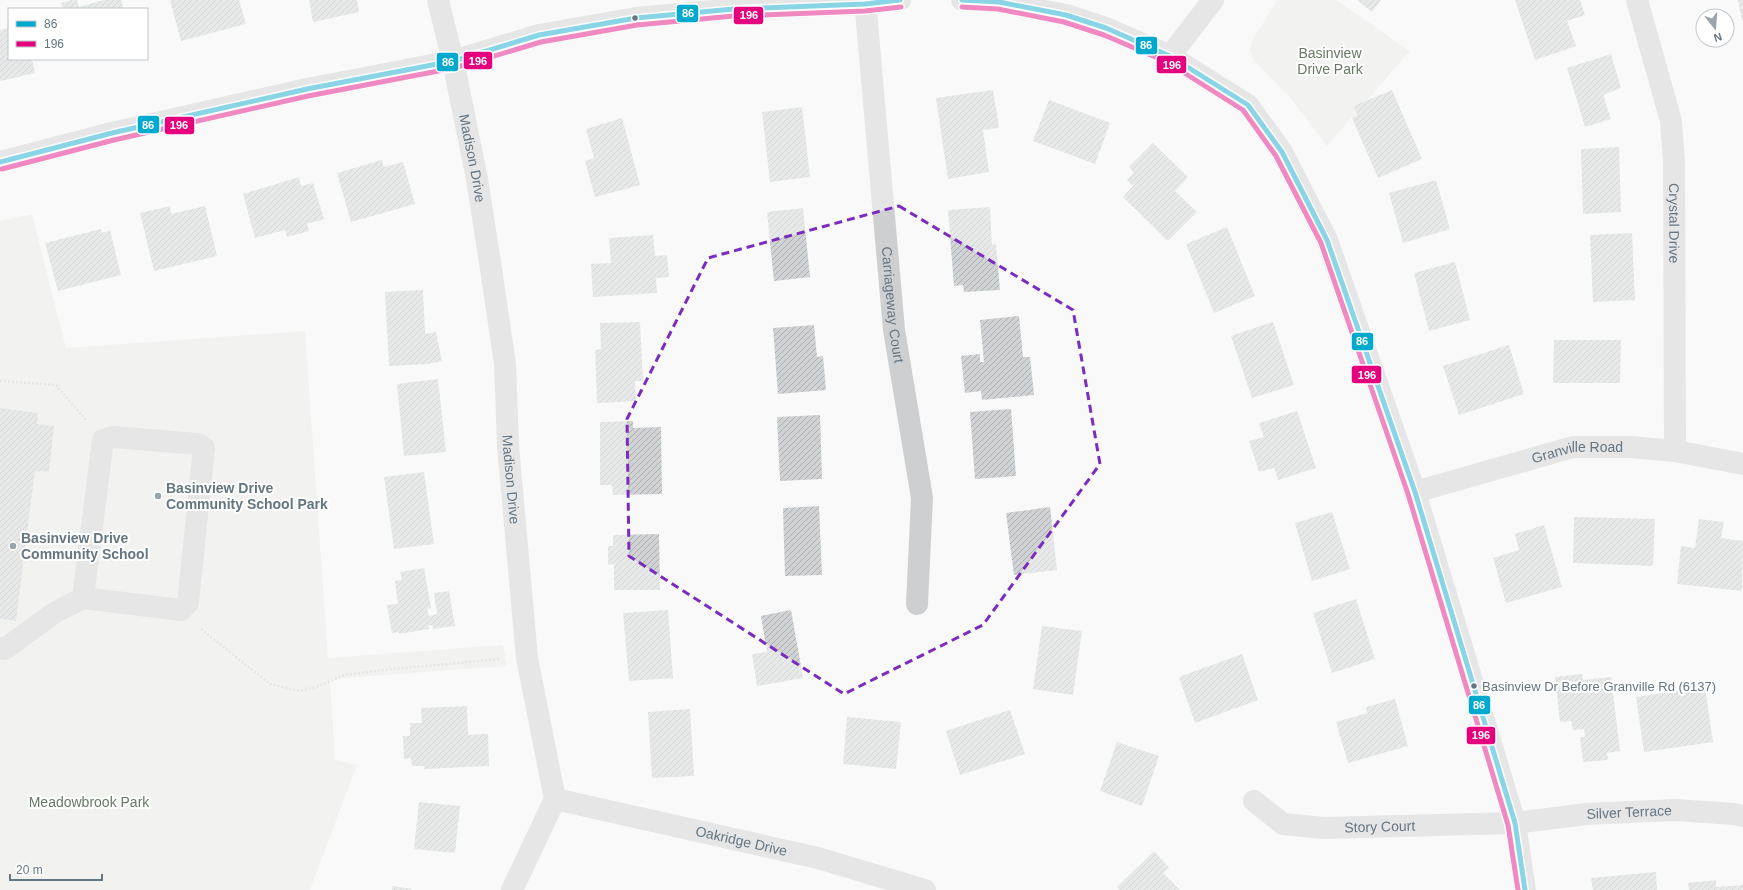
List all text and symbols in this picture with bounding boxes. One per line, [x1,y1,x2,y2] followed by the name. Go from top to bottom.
[676,4,699,23] line badge: 86
[733,6,764,25] line badge: 196
[682,7,694,19] text: 86
[8,8,148,60] legend
[1695,8,1735,48] north arrow
[740,9,758,21] text: 196
[630,13,640,23] unlabelled marker
[44,17,58,31] text: 86
[1712,31,1723,44] text: N
[1135,36,1158,55] line badge: 86
[44,37,64,51] text: 196
[1140,39,1152,51] text: 86
[1297,45,1364,77] park label: Basinview Drive Park
[463,51,493,70] line badge: 196
[436,52,459,72] line badge: 86
[469,55,487,67] text: 196
[1156,55,1187,74] line badge: 196
[442,56,454,68] text: 86
[1163,59,1181,71] text: 196
[456,113,489,204] street label: Madison Drive
[137,115,160,134] line badge: 86
[164,116,195,135] line badge: 196
[142,119,154,131] text: 86
[170,119,188,131] text: 196
[1666,183,1682,264] street label: Crystal Drive
[879,246,907,364] street label: Carriageway Court
[1351,332,1374,351] line badge: 86
[1356,335,1368,347] text: 86
[1351,365,1382,384] line badge: 196
[1358,369,1376,381] text: 196
[500,435,523,525] street label: Madison Drive
[1530,439,1623,466] street label: Granville Road
[166,480,328,512] place label: Basinview Drive Community School Park
[153,491,163,501] marker: Basinview Drive Community School Park
[21,530,149,562] place label: Basinview Drive Community School
[8,541,18,551] marker: Basinview Drive Community School
[1482,679,1716,694] place label: Basinview Dr Before Granville Rd (6137)
[1469,681,1479,691] marker: Basinview Dr Before Granville Rd (6137)
[1468,695,1491,715] line badge: 86
[1473,699,1485,711] text: 86
[1466,726,1496,745] line badge: 196
[1472,729,1490,741] text: 196
[29,794,150,810] park label: Meadowbrook Park
[1586,802,1672,822] street label: Silver Terrace
[1344,818,1416,835] street label: Story Court
[694,823,789,859] street label: Oakridge Drive
[10,856,102,882] scale bar
[16,863,43,877] text: 20 m

